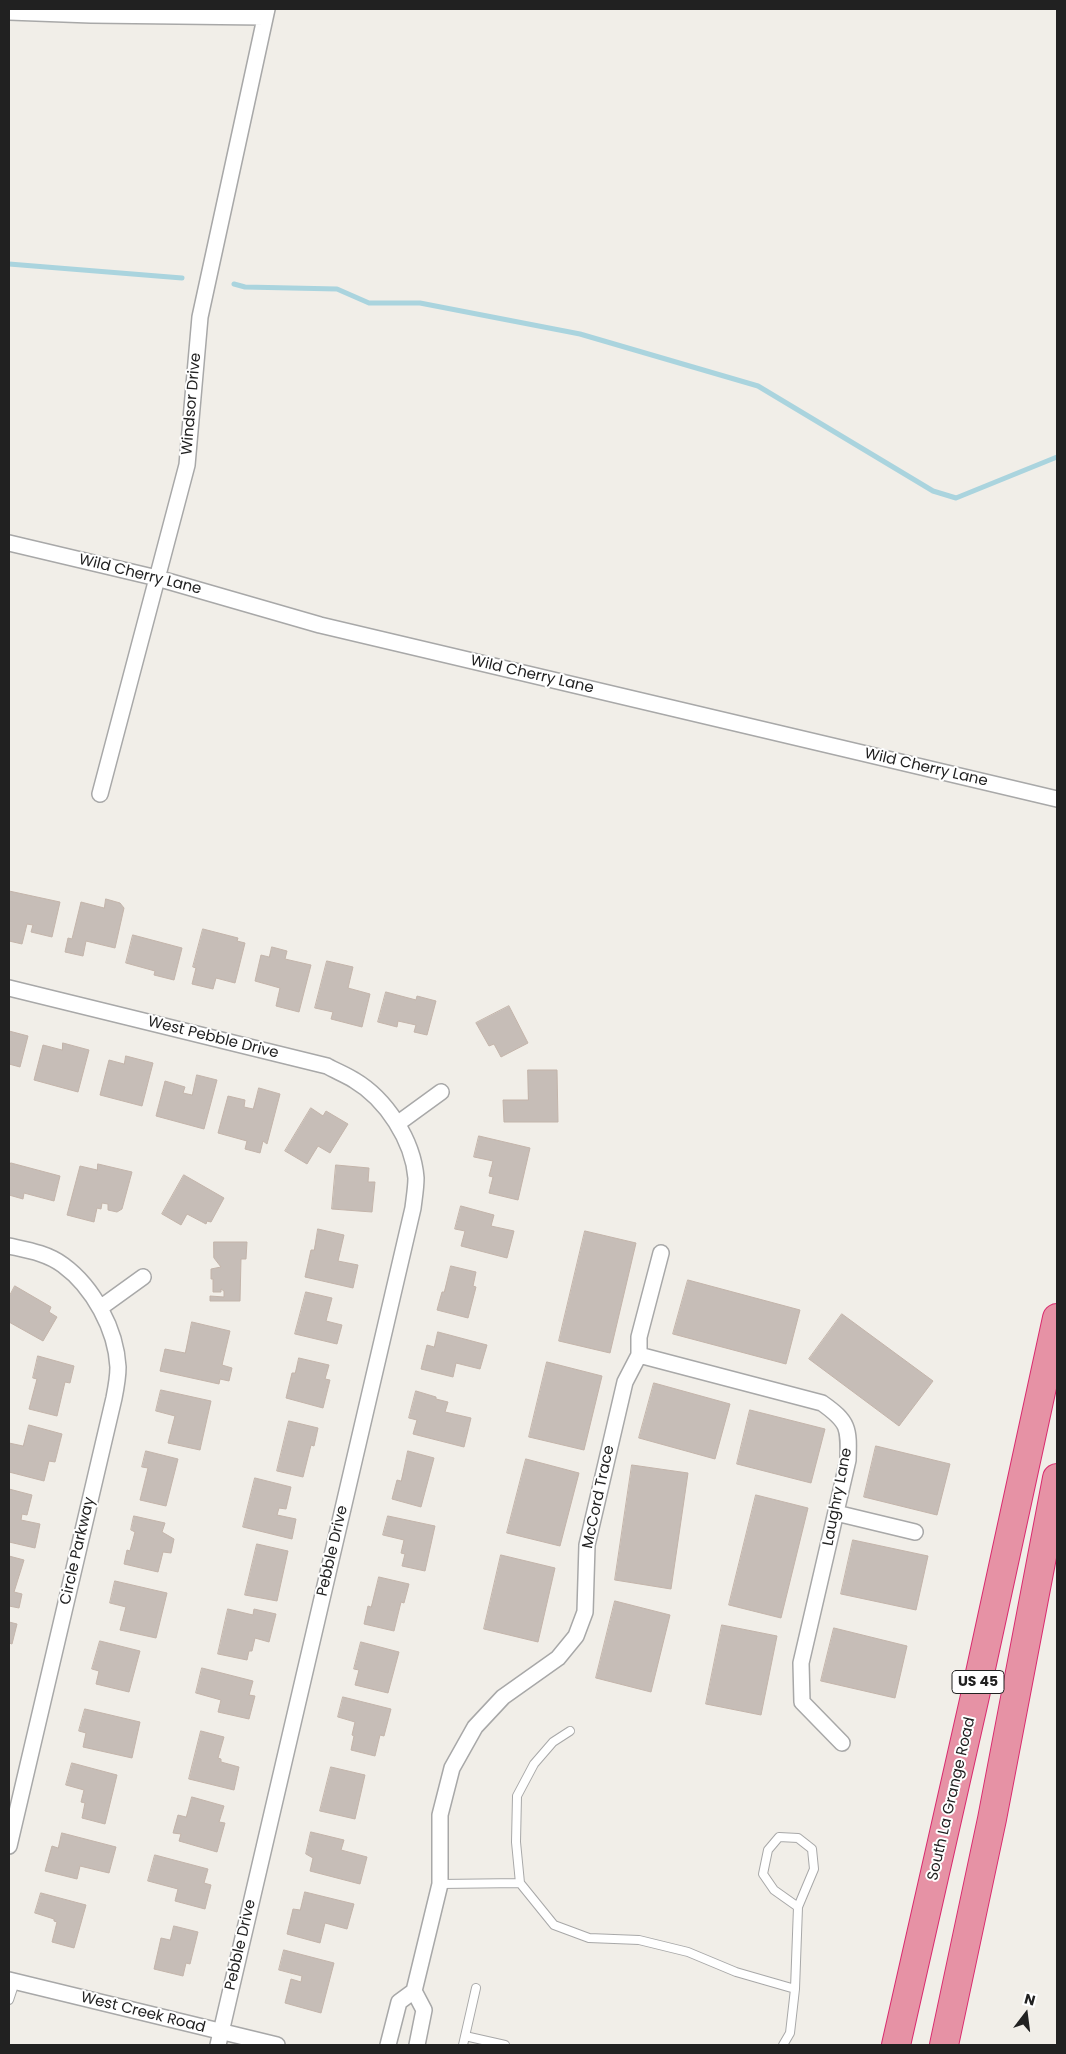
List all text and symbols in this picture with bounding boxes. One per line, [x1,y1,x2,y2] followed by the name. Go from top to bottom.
[179,352,205,456] street label: Windsor Drive
[77,551,203,599] street label: Wild Cherry Lane
[469,652,595,698] street label: Wild Cherry Lane
[863,745,989,791] street label: Wild Cherry Lane
[146,1013,280,1063] street label: West Pebble Drive
[579,1444,619,1550] street label: McCord Trace
[820,1446,856,1548] street label: Laughry Lane
[57,1495,99,1607] street label: Circle Parkway
[314,1504,352,1598] street label: Pebble Drive
[952,1670,1004,1694] road number: US 45
[924,1716,980,1882] street label: South La Grange Road
[222,1898,260,1992] street label: Pebble Drive
[1022,1988,1038,2011] text: N
[79,1989,207,2037] street label: West Creek Road
[1001,1989,1051,2039] north arrow

